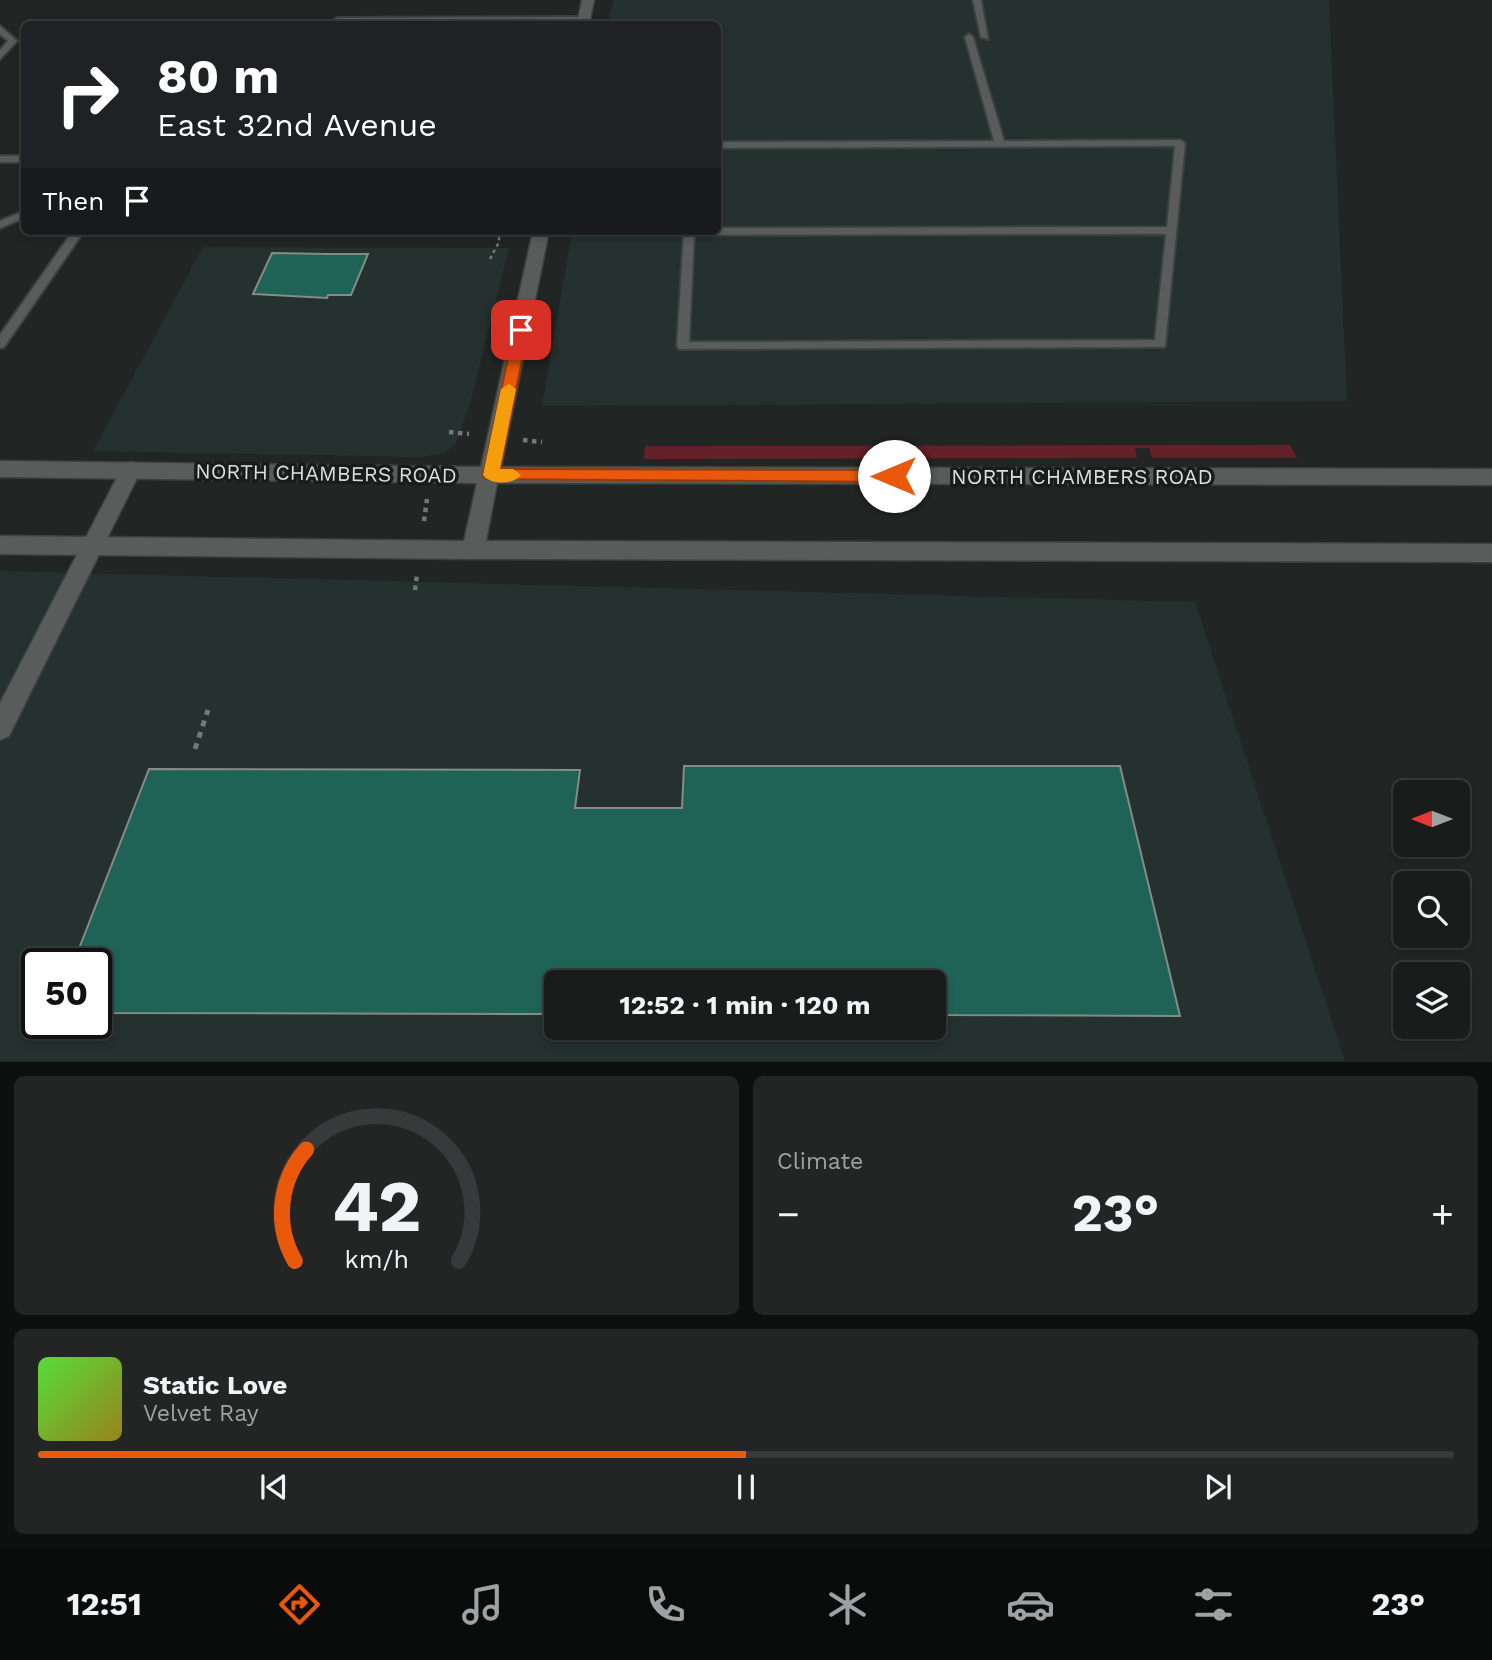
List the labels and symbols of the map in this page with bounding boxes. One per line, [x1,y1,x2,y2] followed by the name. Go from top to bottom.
[491,300,551,360] pin
[857,439,931,513] position arrow
[195,458,457,488] street label: NORTH CHAMBERS ROAD
[951,464,1213,489] street label: NORTH CHAMBERS ROAD
[1393,780,1470,858] north arrow
[21,948,112,1039] speed limit sign: 50

